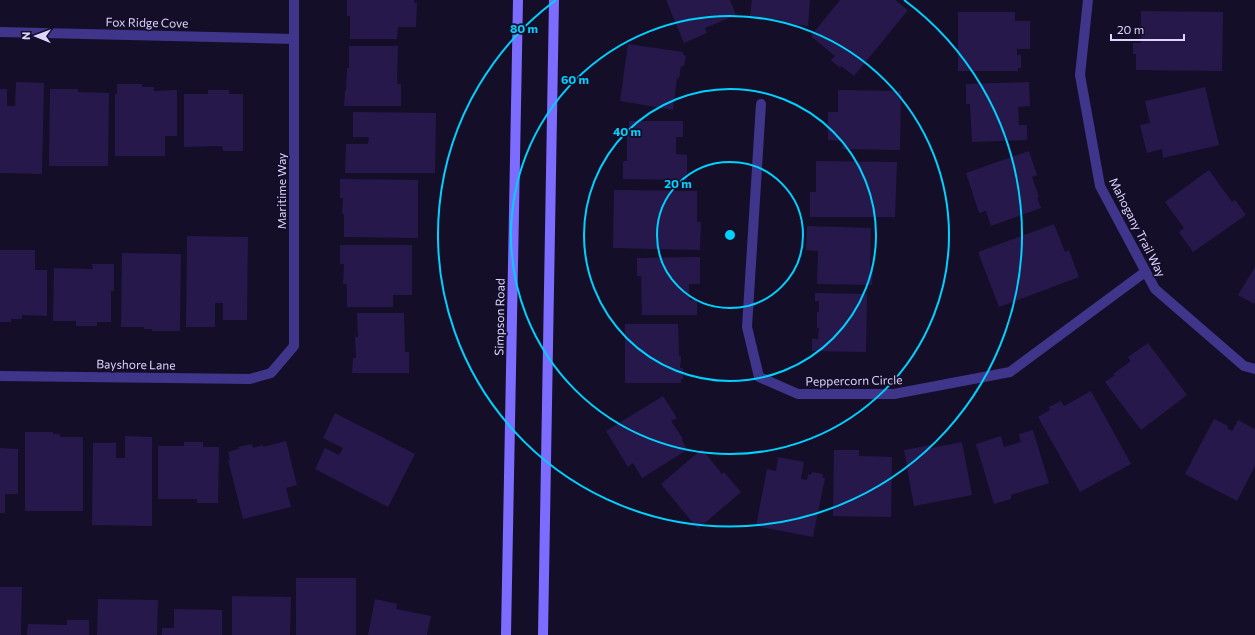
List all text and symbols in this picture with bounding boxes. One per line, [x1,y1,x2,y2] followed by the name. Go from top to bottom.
[106,14,188,30] street label: Fox Ridge Cove
[16,16,56,56] north arrow
[1111,16,1184,42] scale bar
[510,21,538,35] text: 80 m
[1117,22,1144,36] text: 20 m
[19,32,32,40] text: N
[561,72,589,86] text: 60 m
[613,124,641,138] text: 40 m
[274,153,288,229] street label: Maritime Way
[1107,175,1169,279] street label: Mahogany Trail Way
[664,176,692,190] text: 20 m
[723,228,737,242] centre of rings
[491,278,507,356] street label: Simpson Road
[96,356,176,372] street label: Bayshore Lane
[805,372,903,388] street label: Peppercorn Circle

